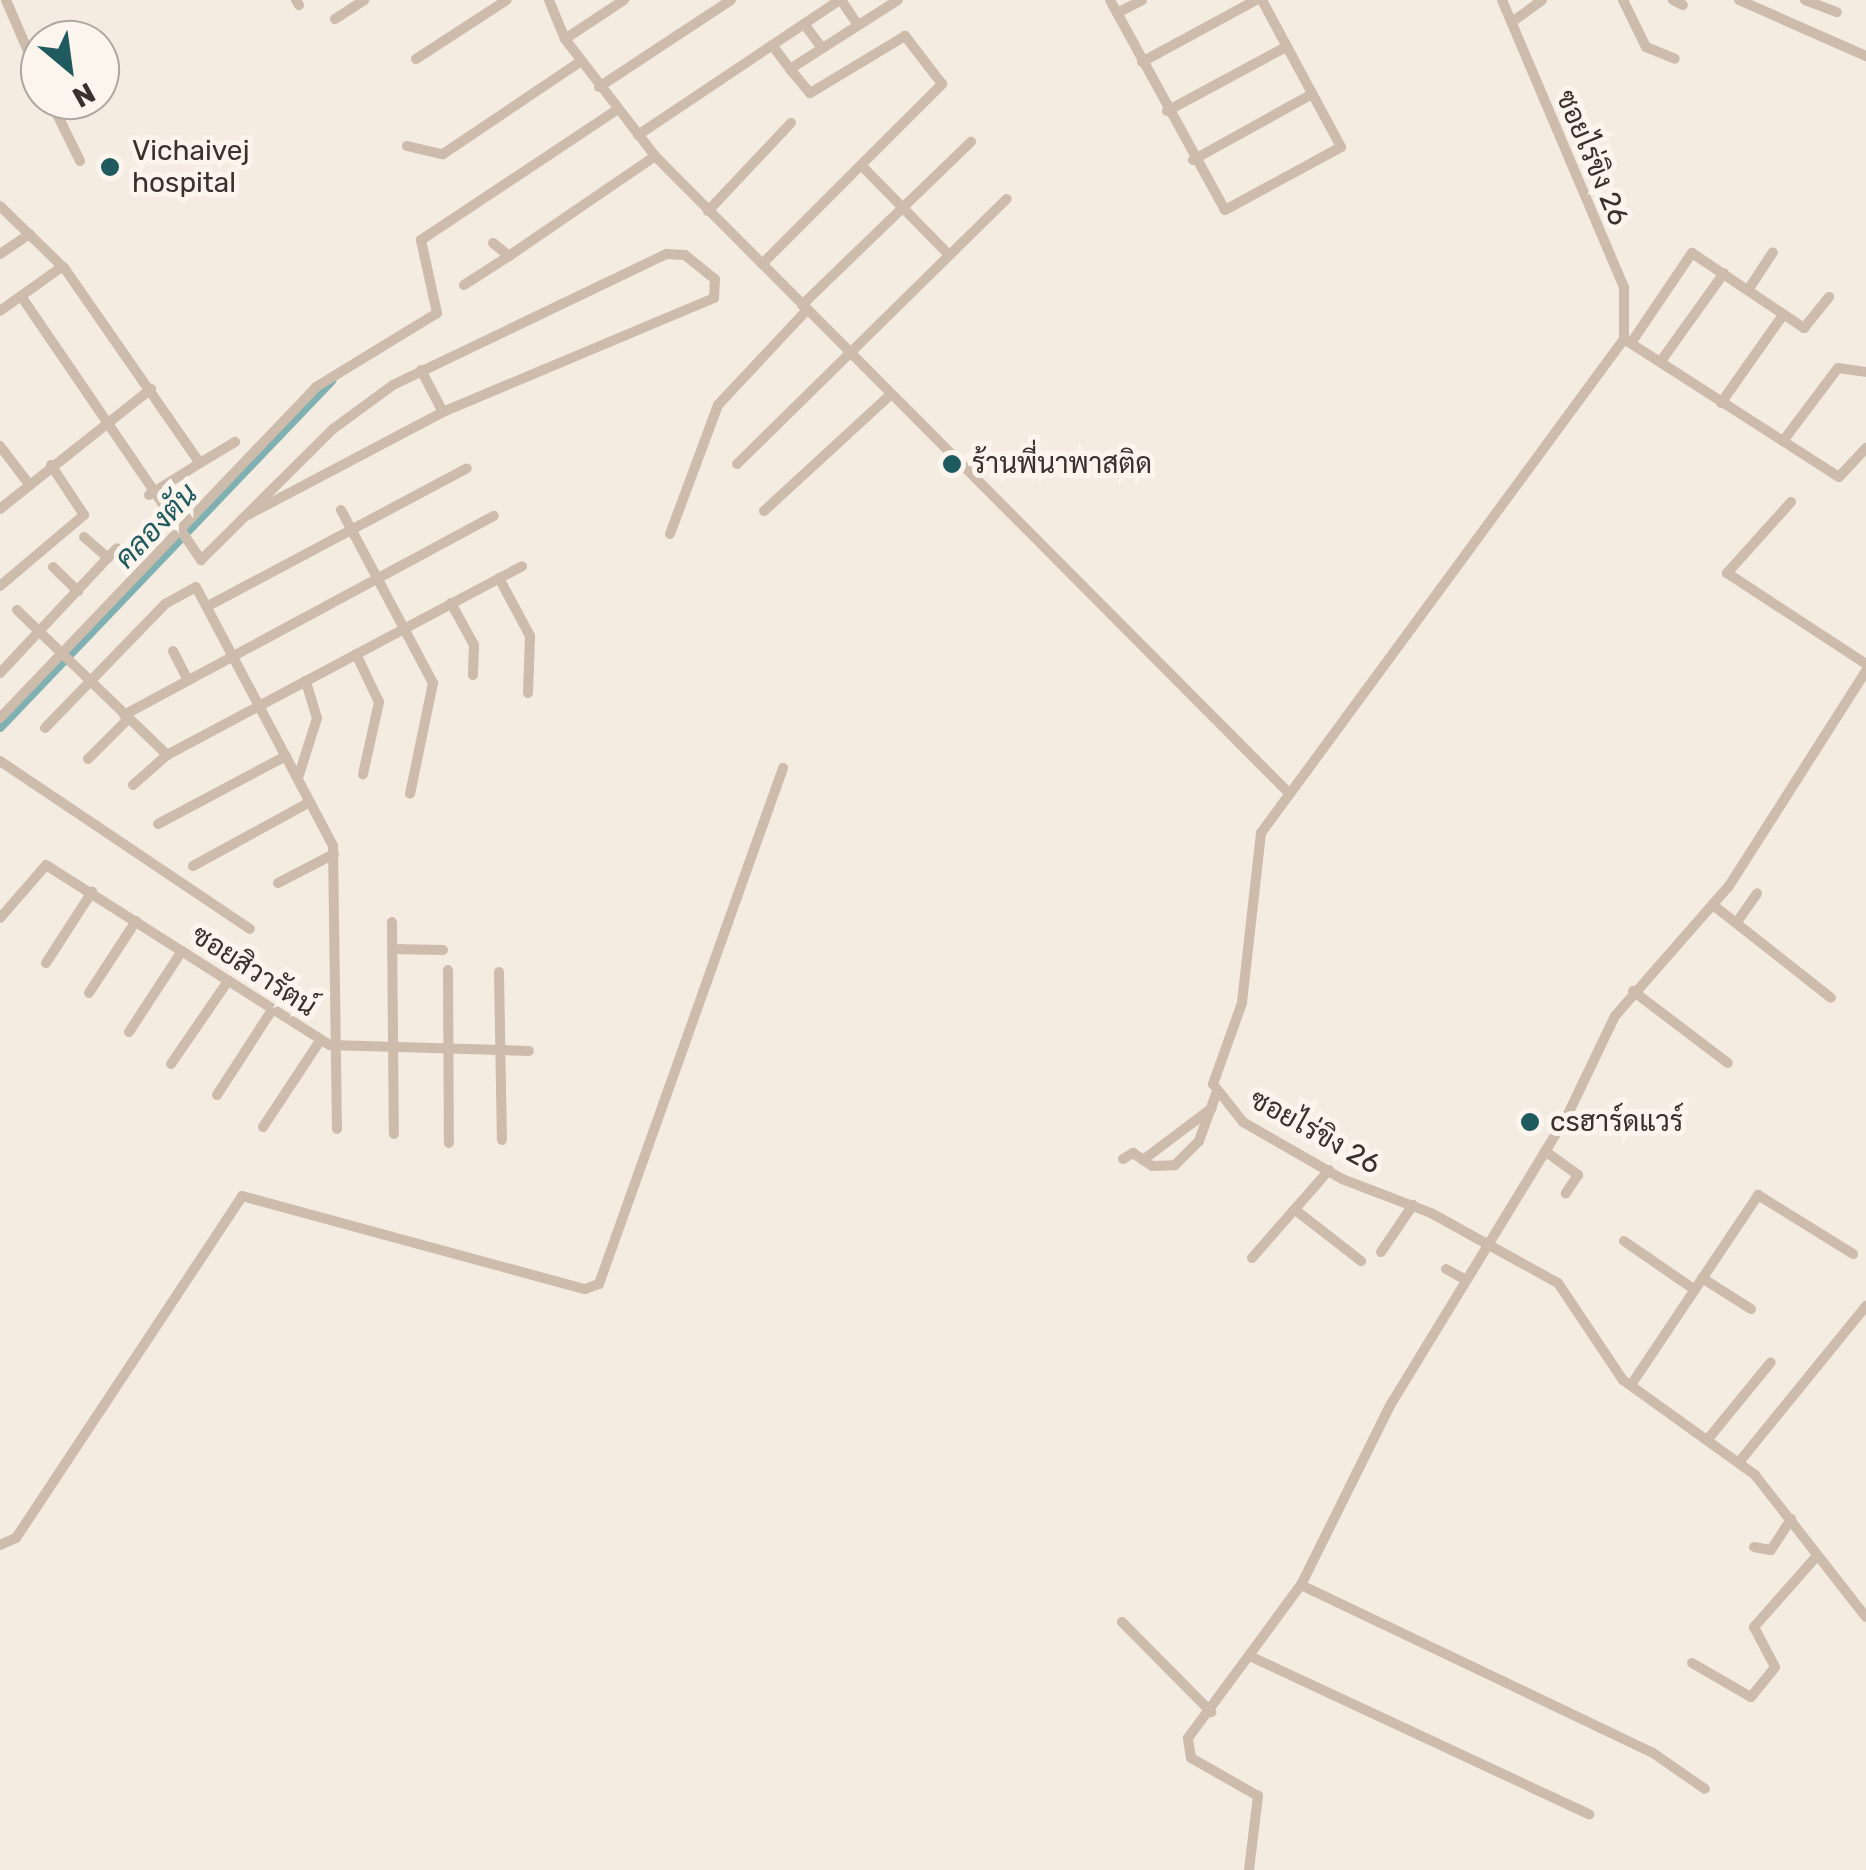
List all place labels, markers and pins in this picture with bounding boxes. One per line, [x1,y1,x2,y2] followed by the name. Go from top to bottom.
[132,134,250,200] place label: Vichaivej hospital
[97,154,123,180] marker: Vichaivej hospital
[972,447,1152,481] place label: ร้านพี่นาพาสติด
[941,453,963,475] marker: ร้านพี่นาพาสติด
[1550,1105,1683,1139] place label: csฮาร์ดแวร์
[1519,1111,1541,1133] marker: csฮาร์ดแวร์

